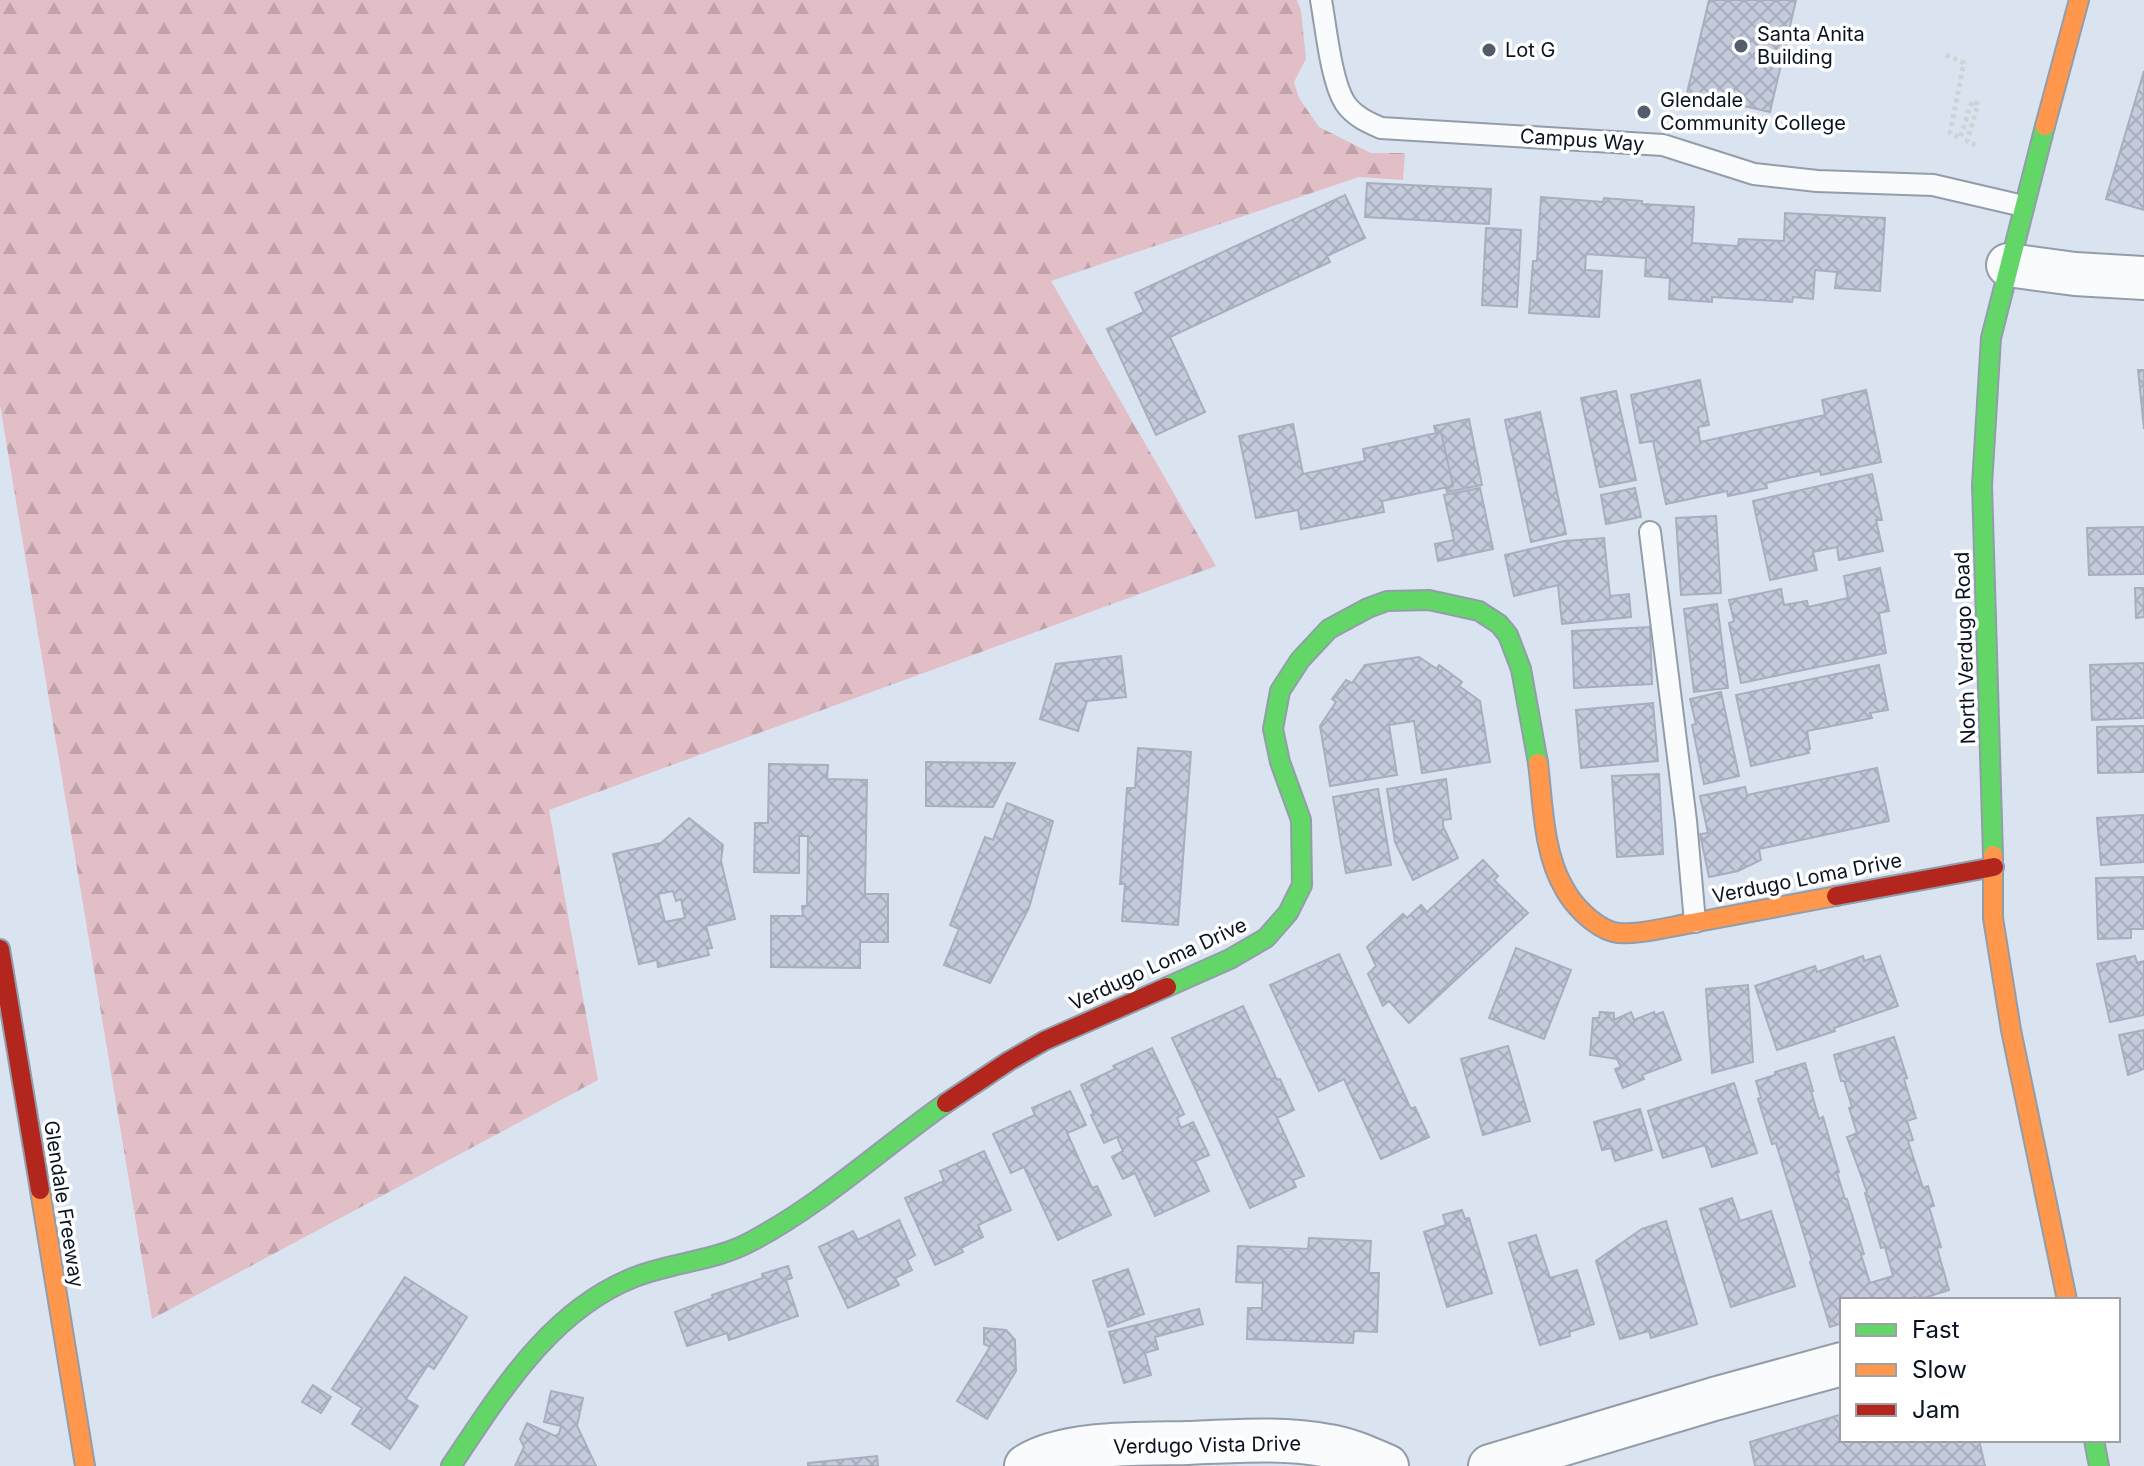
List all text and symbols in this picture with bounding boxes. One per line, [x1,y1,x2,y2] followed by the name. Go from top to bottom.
[1757,22,1865,69] place label: Santa Anita Building
[1732,37,1750,55] marker: Santa Anita Building
[1505,38,1555,62] place label: Lot G
[1480,41,1498,59] marker: Lot G
[1660,88,1846,135] place label: Glendale Community College
[1635,103,1653,121] marker: Glendale Community College
[1519,124,1645,156] street label: Campus Way
[1950,551,1980,745] street label: North Verdugo Road
[1710,848,1904,908] street label: Verdugo Loma Drive
[1066,912,1250,1016] street label: Verdugo Loma Drive
[39,1119,89,1289] street label: Glendale Freeway
[1840,1298,2120,1442] legend
[1912,1315,1960,1344] text: Fast
[1912,1355,1967,1384] text: Slow
[1912,1395,1960,1424] text: Jam
[1113,1431,1301,1459] street label: Verdugo Vista Drive

